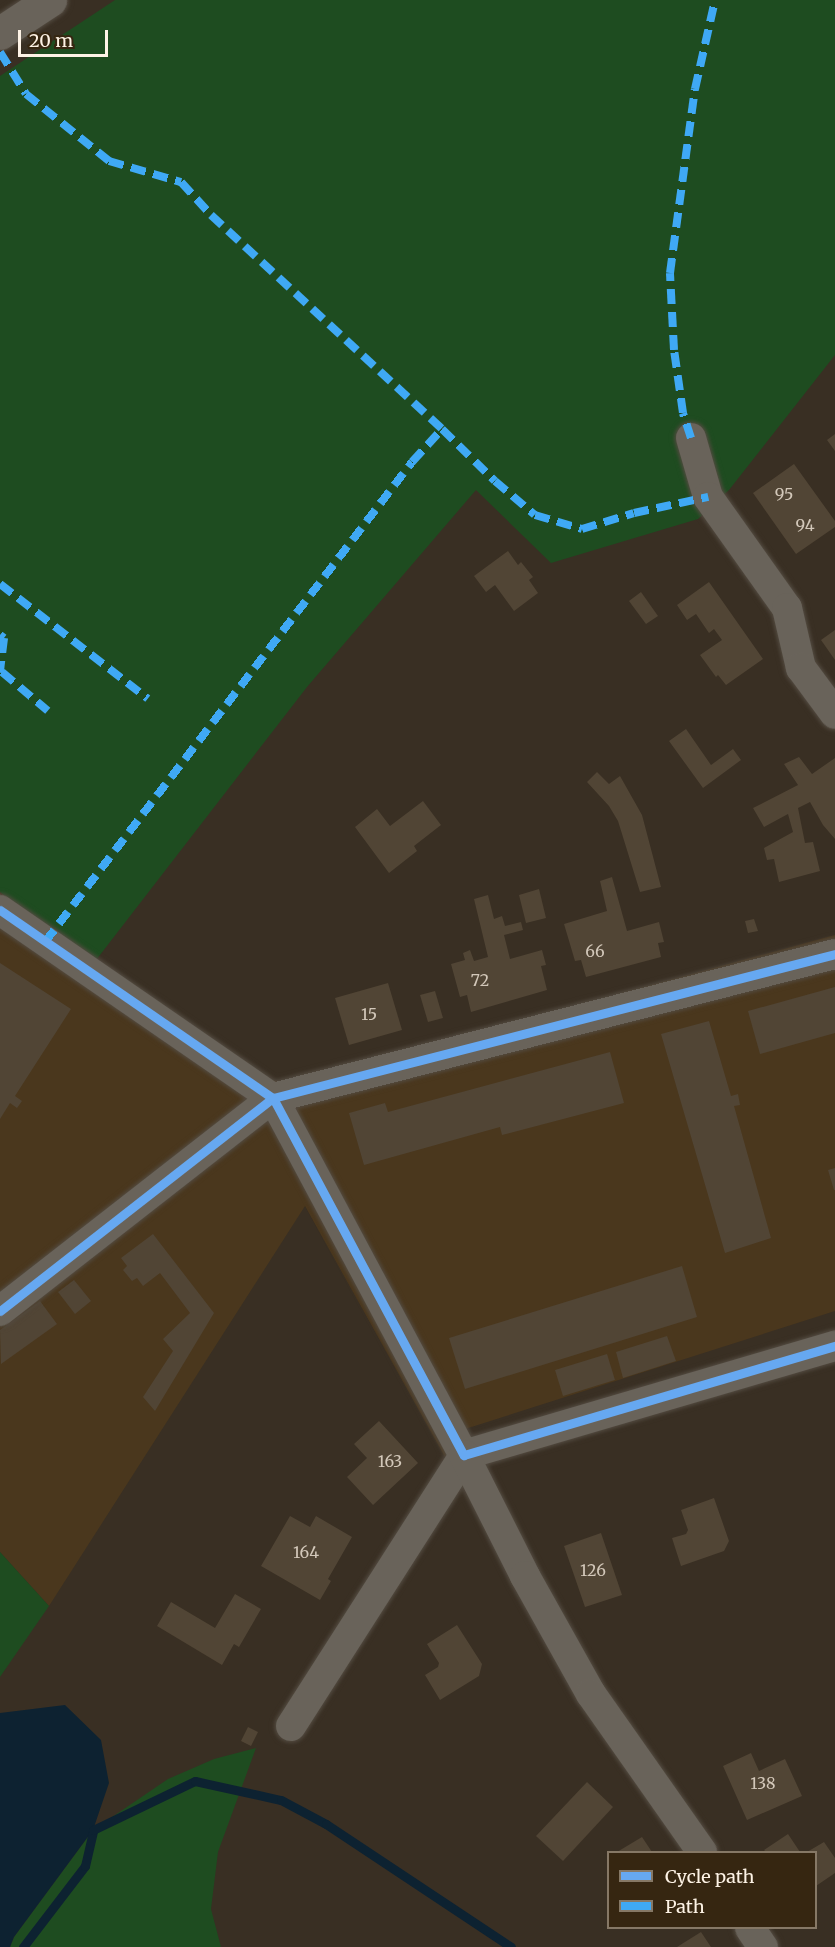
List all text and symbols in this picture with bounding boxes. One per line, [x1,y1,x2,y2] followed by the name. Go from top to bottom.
[21,18,111,56] scale bar
[29,29,73,52] text: 20 m
[775,484,793,504] house number: 95
[795,515,815,535] house number: 94
[585,941,605,961] house number: 66
[471,970,489,990] house number: 72
[361,1004,377,1024] house number: 15
[378,1451,402,1471] house number: 163
[293,1542,319,1562] house number: 164
[580,1560,606,1580] house number: 126
[750,1773,776,1793] house number: 138
[607,1851,817,1929] legend
[665,1865,754,1888] text: Cycle path
[665,1895,705,1918] text: Path

